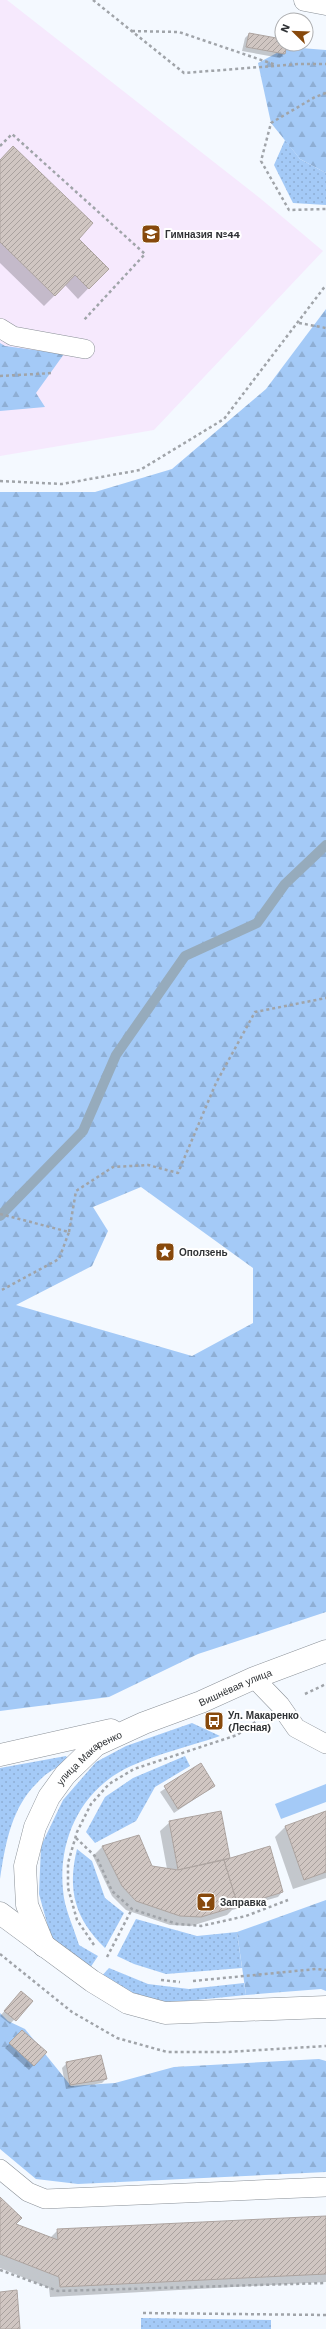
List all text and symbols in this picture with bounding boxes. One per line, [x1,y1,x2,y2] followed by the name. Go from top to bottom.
[274,12,314,52] north arrow
[278,22,293,35] text: N
[140,223,162,245] school or university icon: Гимназия №44
[165,229,241,240] place label: Гимназия №44
[154,1241,176,1263] place icon: Оползень
[179,1247,228,1258] place label: Оползень
[197,1666,274,1708] street label: Вишнёвая улица
[203,1710,225,1732] bus stop icon: Ул. Макаренко (Лесная)
[228,1710,299,1733] place label: Ул. Макаренко (Лесная)
[54,1728,124,1787] street label: улица Макаренко
[195,1891,217,1913] bar icon: Заправка
[220,1897,267,1908] place label: Заправка

